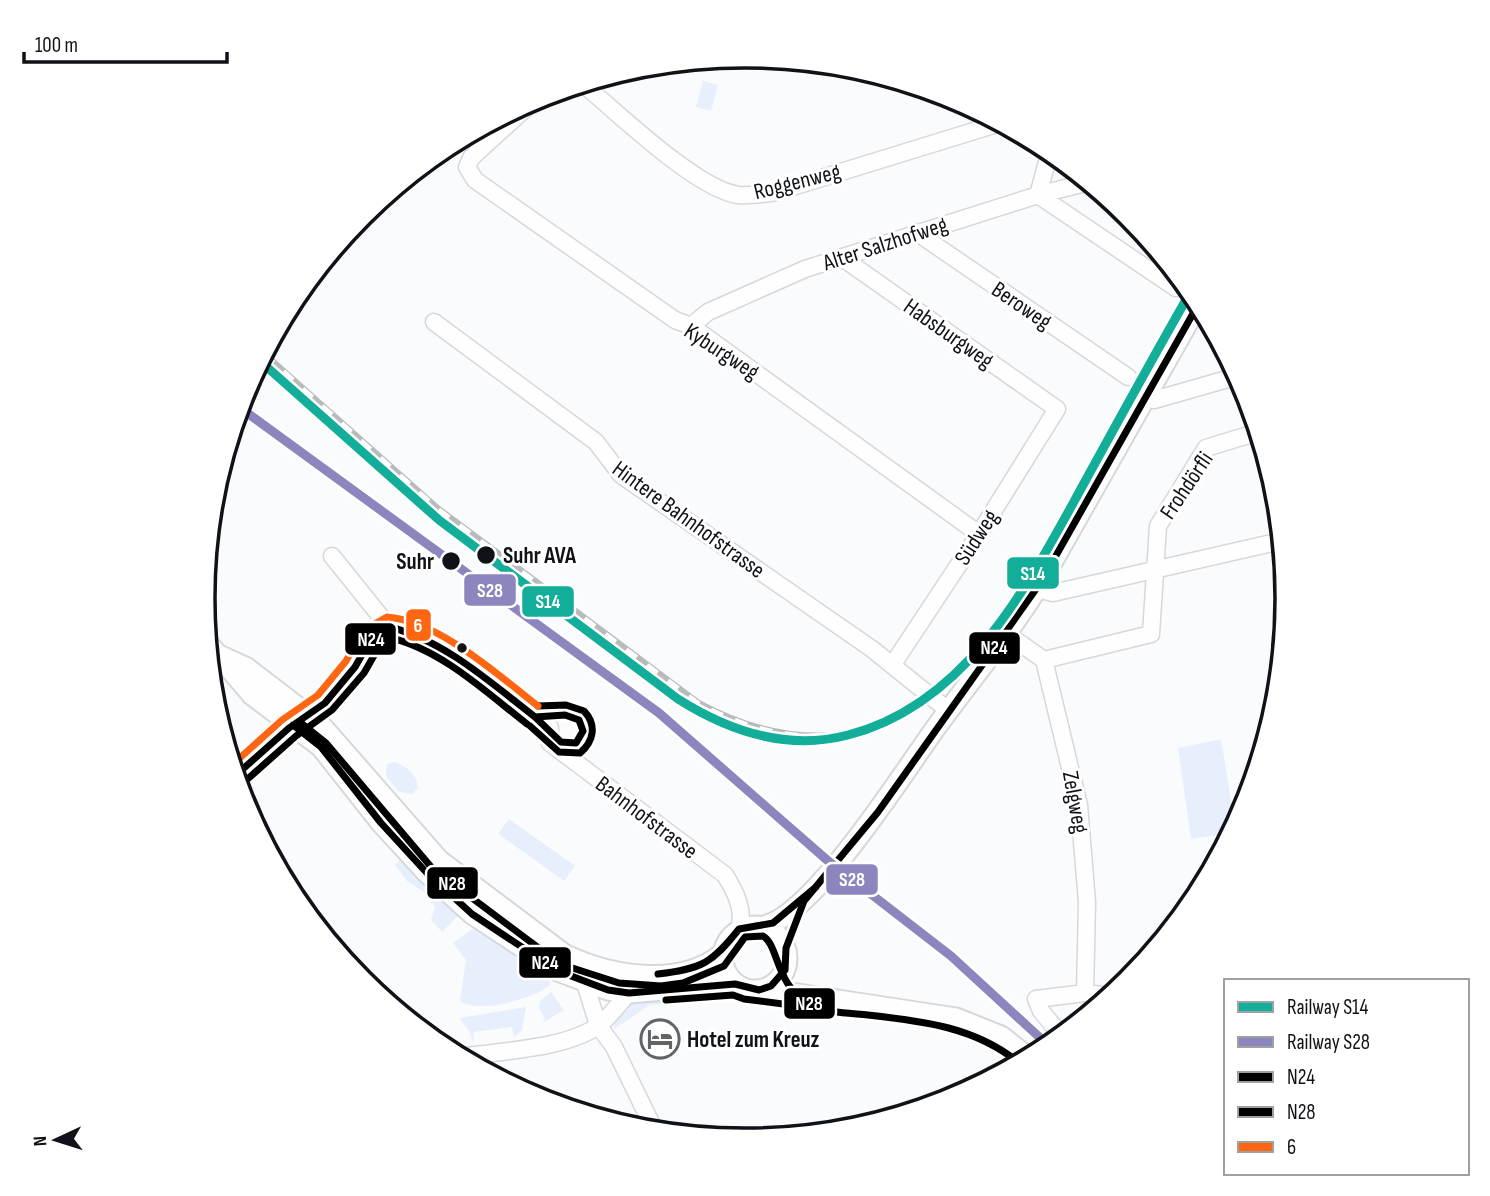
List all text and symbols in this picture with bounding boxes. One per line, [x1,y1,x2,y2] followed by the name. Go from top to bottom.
[24,21,228,65] scale bar
[35,33,78,58] text: 100 m
[751,158,844,206] street label: Roggenweg
[819,211,951,278] street label: Alter Salzhofweg
[986,276,1057,336] street label: Beroweg
[898,293,999,375] street label: Habsburgweg
[679,317,764,386] street label: Kyburgweg
[1154,447,1219,525] street label: Frohdörfli
[607,455,770,585] street label: Hintere Bahnhofstrasse
[949,505,1005,570] street label: Südweg
[503,542,577,570] place label: Suhr AVA
[475,544,497,566] marker: Suhr AVA
[396,548,434,576] place label: Suhr
[440,550,462,572] marker: Suhr
[1006,556,1060,590] line badge: S14
[1021,563,1046,586] text: S14
[463,573,517,607] line badge: S28
[477,580,503,603] text: S28
[521,585,575,618] line badge: S14
[536,591,561,614] text: S14
[405,608,432,642] line badge: 6
[414,615,423,638] text: 6
[344,622,397,656] line badge: N24
[357,629,385,652] text: N24
[968,631,1021,665] line badge: N24
[980,637,1008,660] text: N24
[455,641,469,655] unlabelled marker
[1056,769,1094,836] street label: Zelgweg
[590,770,703,865] street label: Bahnhofstrasse
[825,863,879,896] line badge: S28
[426,866,479,900] line badge: N28
[839,869,865,892] text: S28
[438,873,466,896] text: N28
[518,946,572,979] line badge: N24
[531,952,559,975] text: N24
[1224,979,1469,1175] legend
[783,987,836,1020] line badge: N28
[795,993,823,1016] text: N28
[1287,995,1368,1020] text: Railway S14
[639,1018,681,1060] hotel icon: Hotel zum Kreuz
[687,1026,819,1054] place label: Hotel zum Kreuz
[1287,1030,1370,1055] text: Railway S28
[1287,1065,1315,1090] text: N24
[1287,1100,1316,1125] text: N28
[21,1105,91,1175] north arrow
[29,1135,52,1147] text: N
[1287,1135,1296,1160] text: 6

